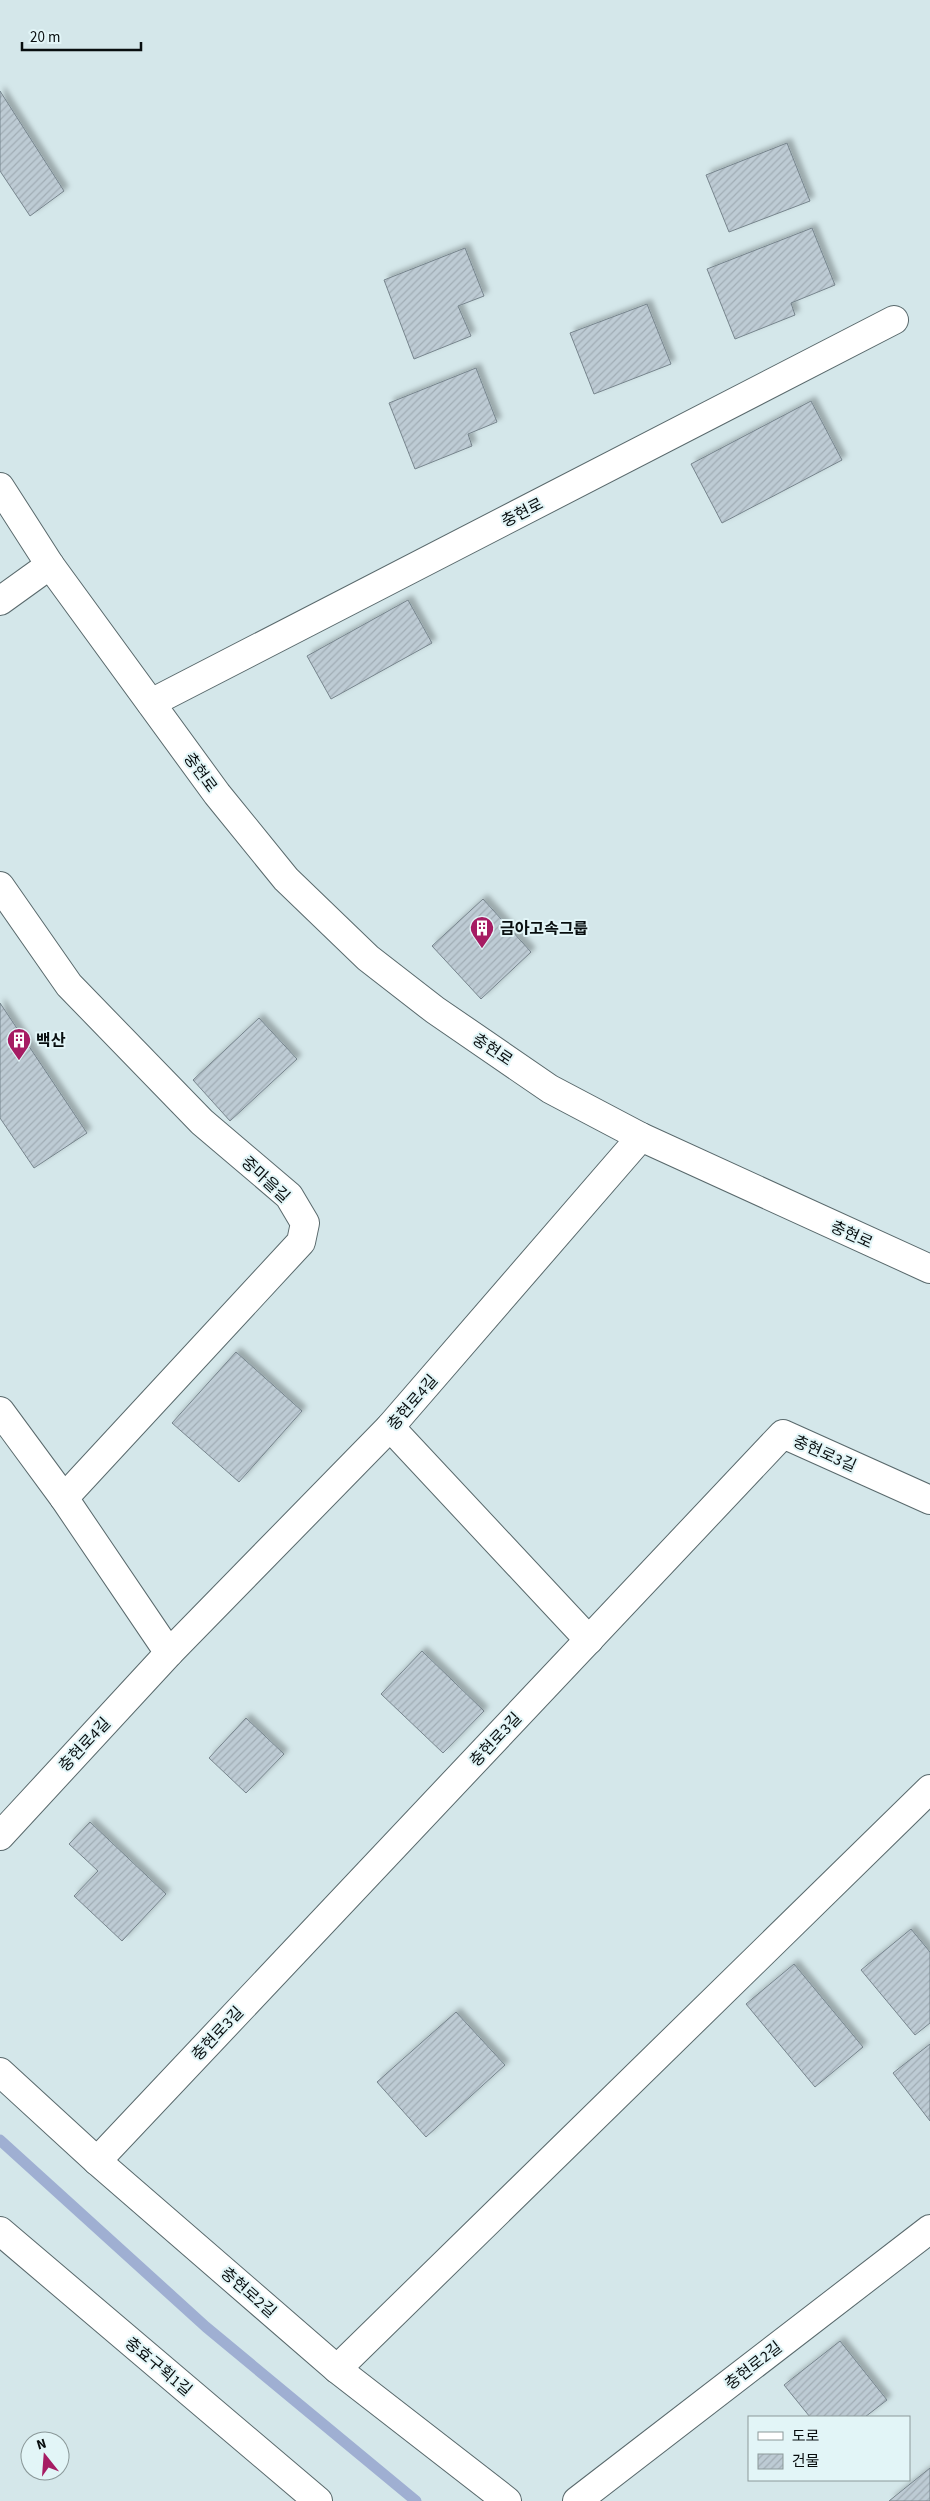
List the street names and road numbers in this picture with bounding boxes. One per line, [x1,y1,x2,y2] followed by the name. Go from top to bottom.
[498,493,547,533] street label: 충현로
[178,748,222,797] street label: 충현로
[468,1028,517,1071] street label: 충현로
[236,1152,294,1208] street label: 중마을길
[827,1216,876,1254] street label: 충현로
[383,1370,443,1435] street label: 충현로4길
[790,1430,860,1478] street label: 충현로3길
[465,1708,527,1772] street label: 충현로3길
[54,1713,116,1777] street label: 충현로4길
[187,2002,249,2066] street label: 충현로3길
[216,2263,281,2323] street label: 충현로2길
[120,2332,197,2401] street label: 충효구획1길
[721,2337,787,2395] street label: 충현로2길

